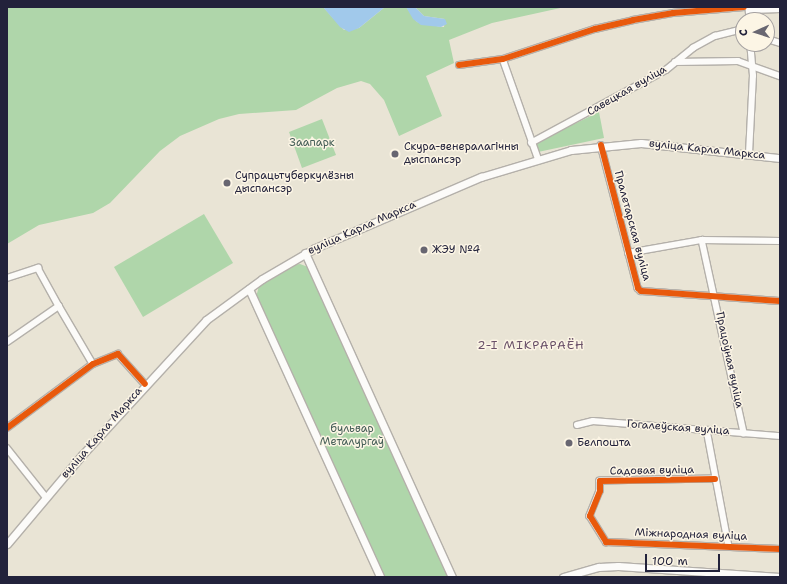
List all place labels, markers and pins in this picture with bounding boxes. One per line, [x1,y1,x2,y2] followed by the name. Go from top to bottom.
[404,141,519,167] place label: Скура-венералагічны дыспансэр
[389,148,401,160] marker: Скура-венералагічны дыспансэр
[235,170,354,196] place label: Супрацьтуберкулёзны дыспансэр
[222,178,232,188] marker: Супрацьтуберкулёзны дыспансэр
[432,243,480,257] place label: ЖЭУ №4
[419,245,429,255] marker: ЖЭУ №4
[577,436,631,450] place label: Белпошта
[564,438,574,448] marker: Белпошта

